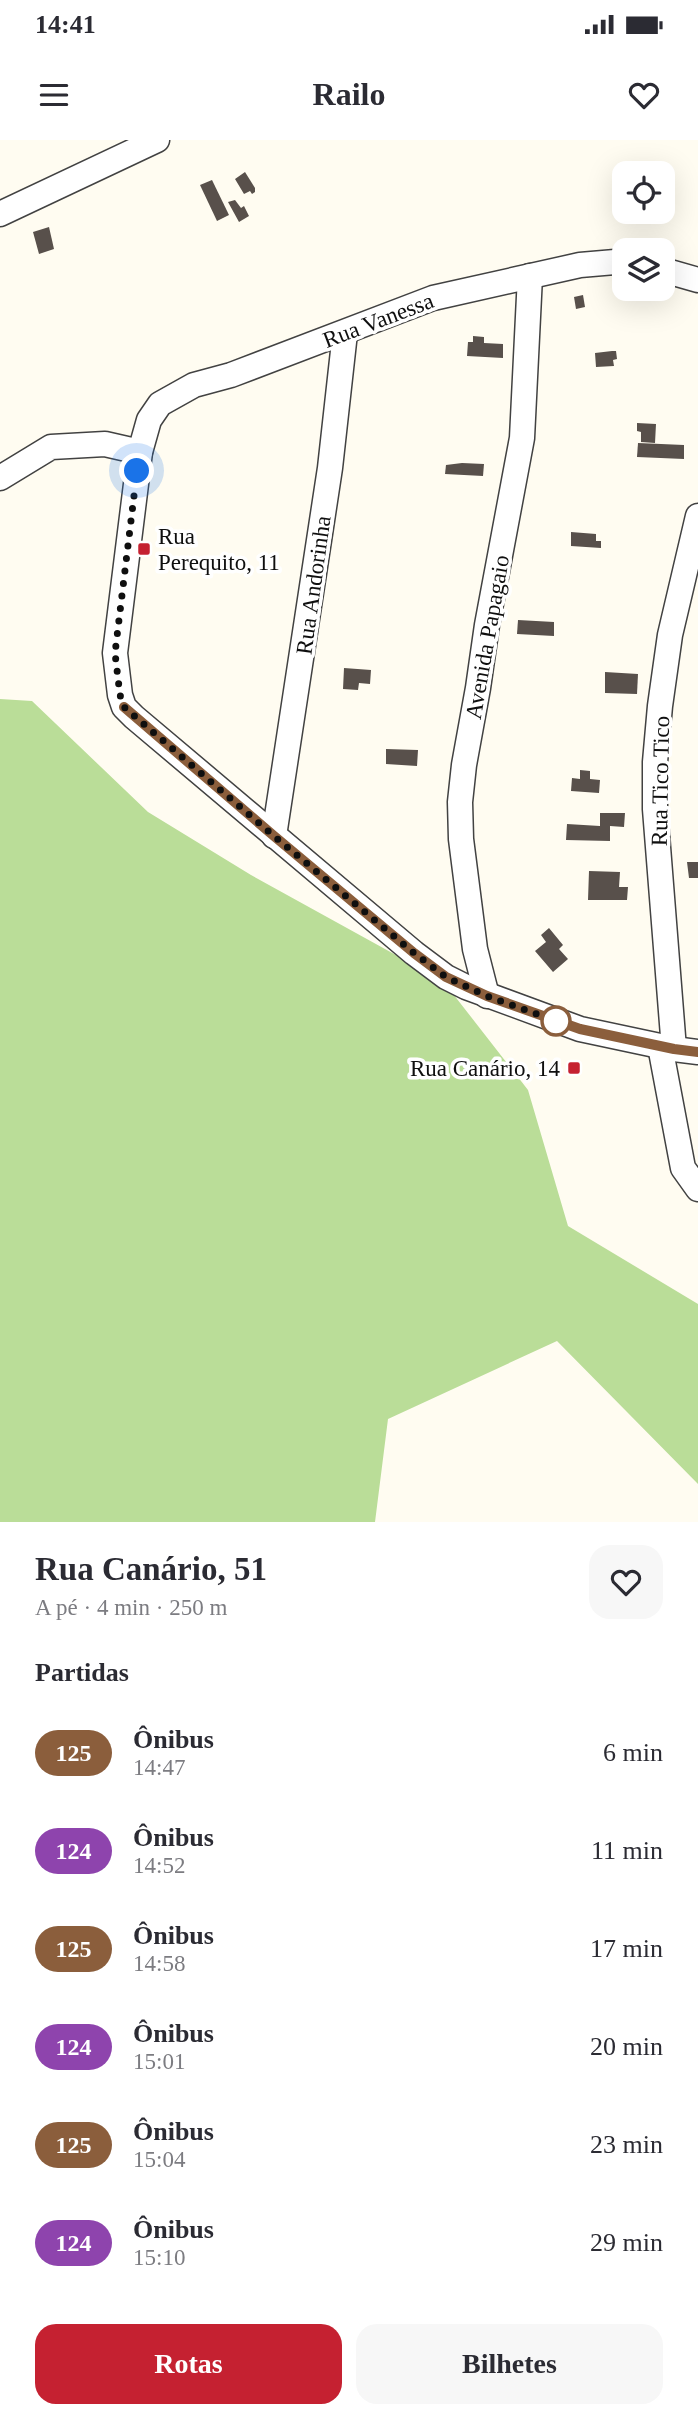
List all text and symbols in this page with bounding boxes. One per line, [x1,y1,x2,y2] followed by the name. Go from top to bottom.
[35,10,96,39] text: 14:41
[35,76,73,114] icon: menu
[313,76,385,112] text: Railo
[625,76,663,114] icon: heart
[612,161,675,301] map controls
[612,161,675,224] button: locate
[612,238,675,301] button: layers
[319,288,437,353] street label: Rua Vanessa
[119,453,154,488] your location
[291,514,336,656] street label: Rua Andorinha
[158,524,280,575] place label: Rua Perequito, 11
[136,541,152,557] marker: Rua Perequito, 11
[461,553,514,721] street label: Avenida Papagaio
[647,716,674,846] street label: Rua Tico Tico
[541,1006,571,1036] unlabelled marker
[410,1056,560,1081] place label: Rua Canário, 14
[566,1060,582,1076] marker: Rua Canário, 14
[589,1545,663,1619] button: heart
[35,1551,267,1587] text: Rua Canário, 51
[35,1595,227,1620] text: A pé · 4 min · 250 m
[35,1658,129,1687] text: Partidas
[133,1725,214,1754] text: Ônibus
[603,1738,663,1767] text: 6 min
[56,1740,92,1766] text: 125
[133,1755,185,1780] text: 14:47
[133,1823,214,1852] text: Ônibus
[591,1836,663,1865] text: 11 min
[56,1838,92,1864] text: 124
[133,1853,185,1878] text: 14:52
[133,1921,214,1950] text: Ônibus
[590,1934,663,1963] text: 17 min
[56,1936,92,1962] text: 125
[133,1951,185,1976] text: 14:58
[133,2019,214,2048] text: Ônibus
[590,2032,663,2061] text: 20 min
[56,2034,92,2060] text: 124
[133,2049,185,2074] text: 15:01
[133,2117,214,2146] text: Ônibus
[590,2130,663,2159] text: 23 min
[56,2132,92,2158] text: 125
[133,2147,185,2172] text: 15:04
[133,2215,214,2244] text: Ônibus
[590,2228,663,2257] text: 29 min
[56,2230,92,2256] text: 124
[133,2245,185,2270] text: 15:10
[35,2324,342,2404] button: Rotas
[356,2324,663,2404] button: Bilhetes

